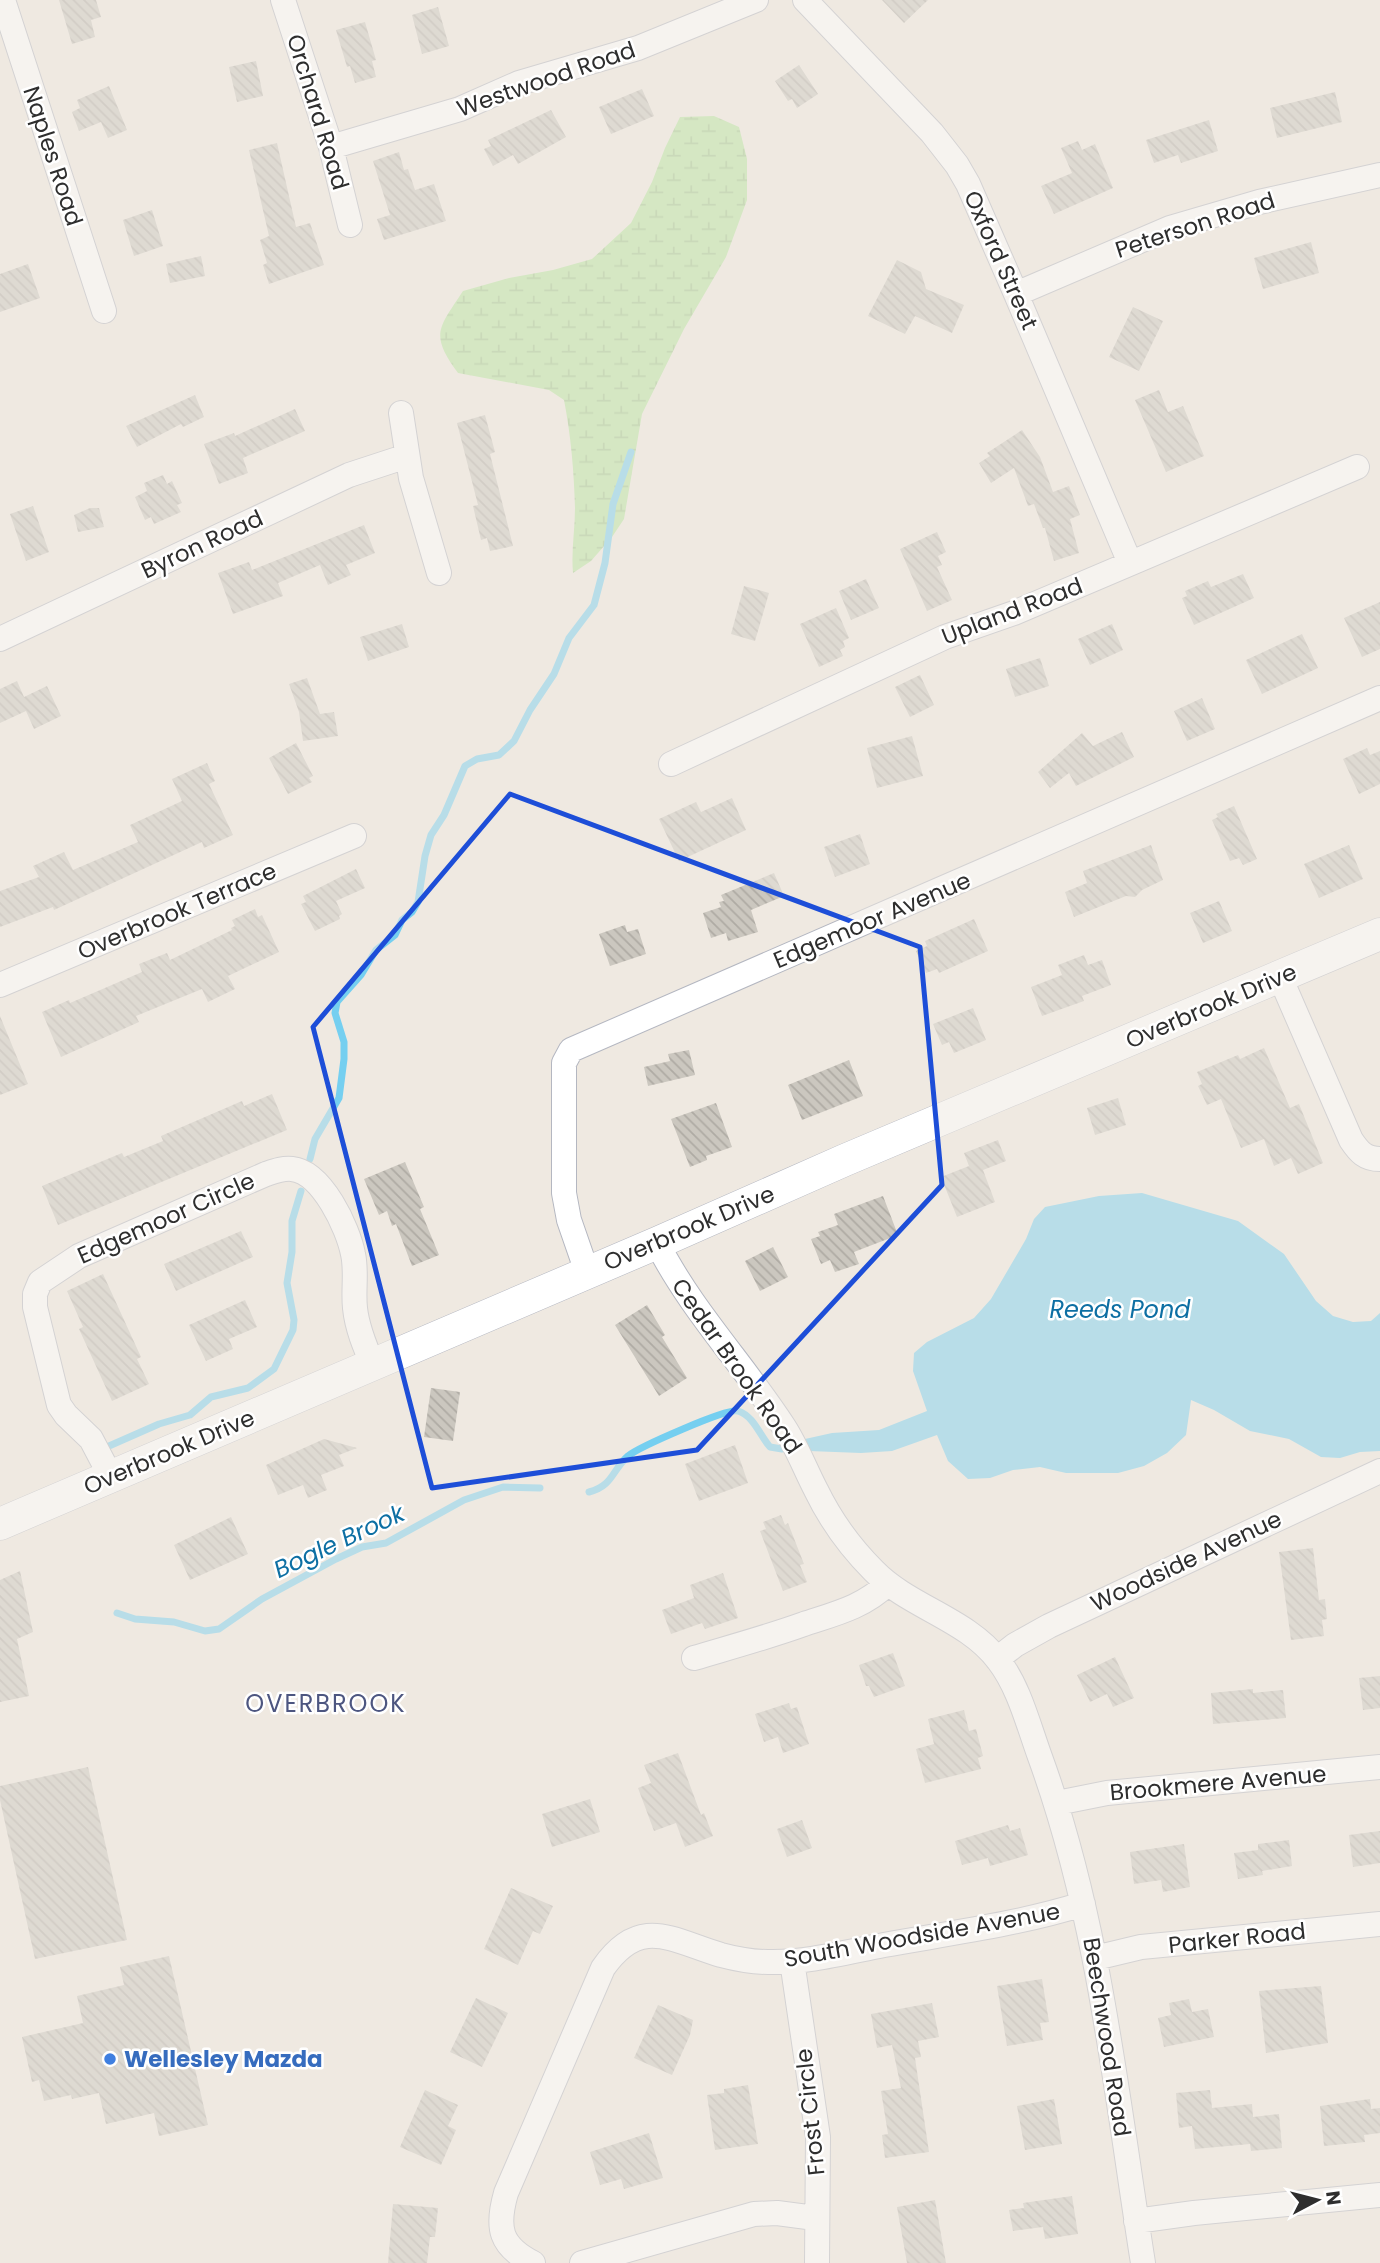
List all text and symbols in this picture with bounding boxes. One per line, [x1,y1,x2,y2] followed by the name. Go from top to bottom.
[279,30,357,194] street label: Orchard Road
[452,33,640,125] street label: Westwood Road
[15,82,91,230] street label: Naples Road
[1111,184,1279,266] street label: Peterson Road
[956,185,1046,335] street label: Oxford Street
[136,502,268,586] street label: Byron Road
[937,569,1087,653] street label: Upland Road
[73,855,281,967] street label: Overbrook Terrace
[768,864,976,976] street label: Edgemoor Avenue
[1121,956,1301,1056] street label: Overbrook Drive
[72,1165,260,1271] street label: Edgemoor Circle
[599,1178,779,1278] street label: Overbrook Drive
[664,1272,810,1460] street label: Cedar Brook Road
[1049,1293,1191,1326] water label: Reeds Pond
[79,1402,259,1502] street label: Overbrook Drive
[268,1496,411,1586] water label: Bogle Brook
[1085,1503,1287,1619] street label: Woodside Avenue
[245,1687,407,1720] district label: OVERBROOK
[1108,1758,1328,1808] street label: Brookmere Avenue
[782,1895,1062,1975] street label: South Woodside Avenue
[1167,1915,1307,1961] street label: Parker Road
[1075,1935,1139,2139] street label: Beechwood Road
[124,2043,323,2075] place label: Wellesley Mazda
[787,2047,833,2177] street label: Frost Circle
[102,2051,118,2067] marker: Wellesley Mazda
[1282,2165,1352,2235] north arrow
[1319,2189,1348,2207] text: N

